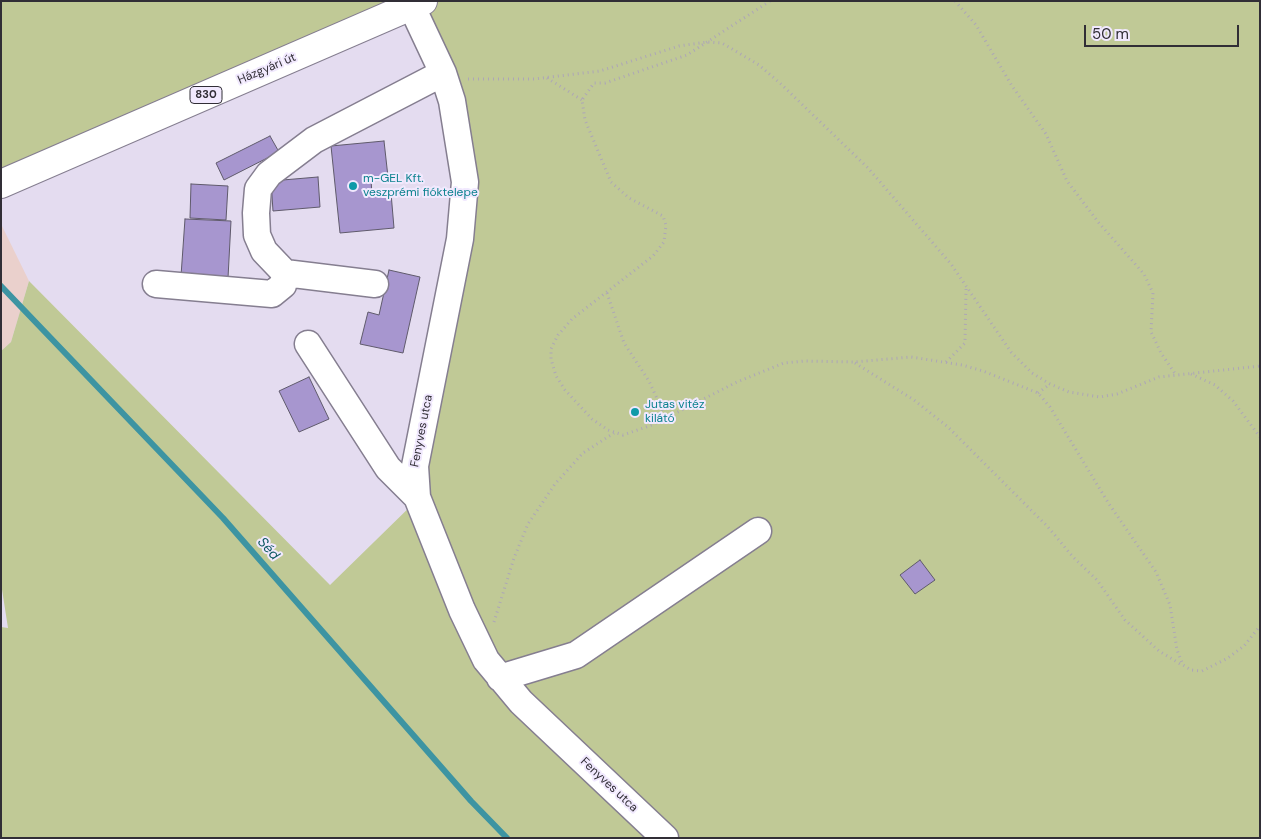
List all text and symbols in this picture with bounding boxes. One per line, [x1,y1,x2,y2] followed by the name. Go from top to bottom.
[1086,15,1241,47] scale bar
[1092,24,1129,44] text: 50 m
[236,50,298,88] street label: Házgyári út
[190,86,222,104] road number: 830
[363,172,478,200] place label: m-GEL Kft. veszprémi fióktelepe
[347,180,359,192] marker: m-GEL Kft. veszprémi fióktelepe
[408,394,436,468] street label: Fenyves utca
[645,398,704,426] place label: Jutas vitéz kilátó
[629,406,641,418] marker: Jutas vitéz kilátó
[253,534,283,564] water label: Séd
[577,755,641,815] street label: Fenyves utca

